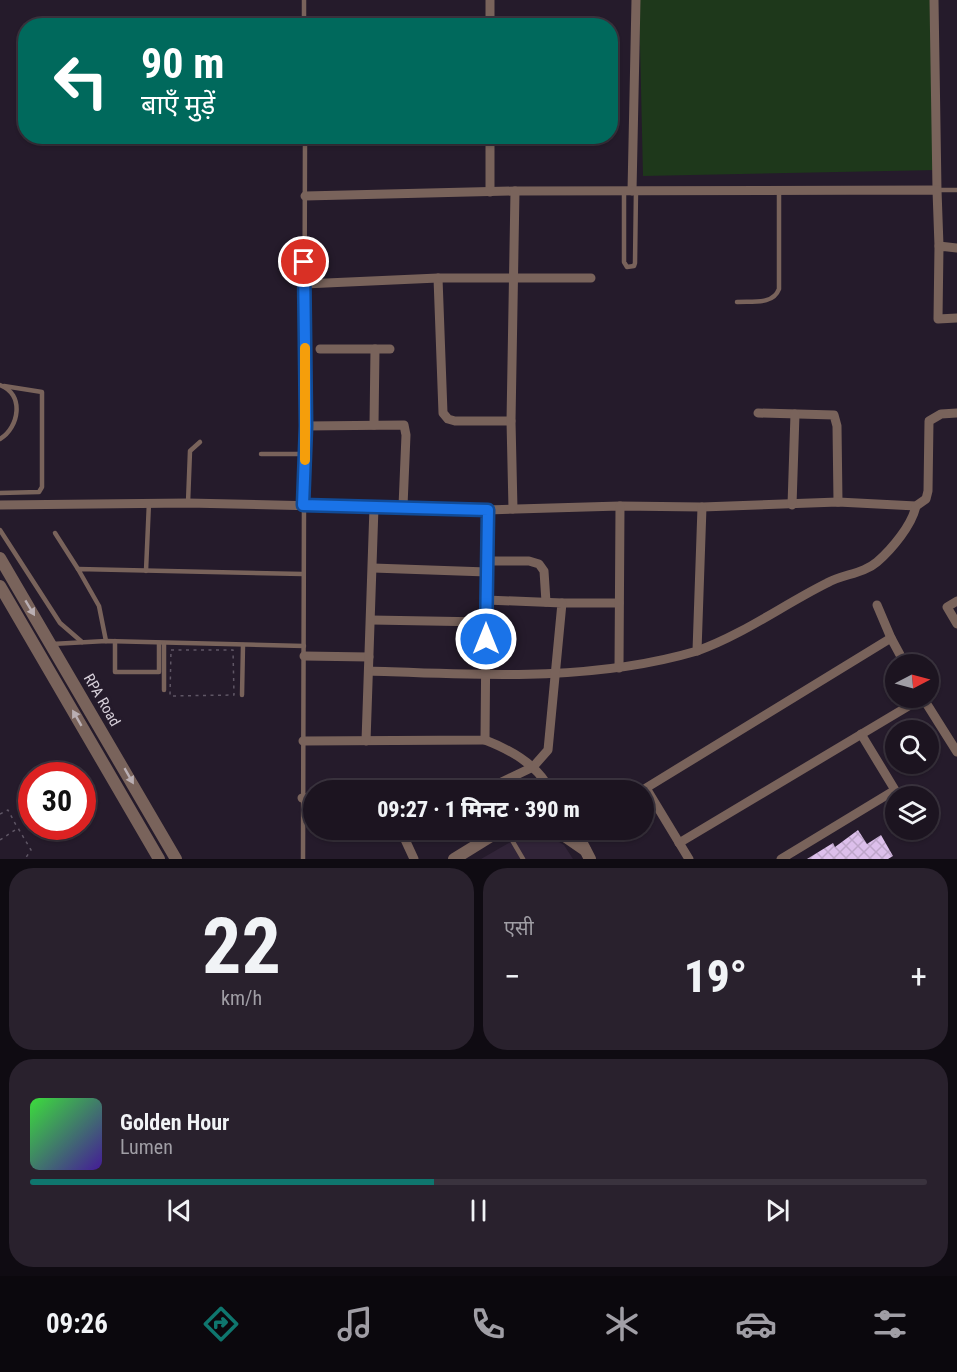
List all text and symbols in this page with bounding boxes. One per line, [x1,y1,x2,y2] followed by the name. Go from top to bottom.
[141,39,224,88] text: 90 m
[42,42,120,120] icon: left
[141,89,215,121] text: बाएँ मुड़ें
[278,236,329,287] pin
[287,245,320,278] icon: arrive
[25,600,36,616] one-way arrow
[454,607,518,671] position arrow
[885,654,939,708] north arrow
[885,654,939,840] map controls
[80,671,124,729] street label: RPA Road
[72,709,82,726] one-way arrow
[885,720,939,774] button: search
[18,762,96,840] speed limit sign: 30
[123,768,134,784] one-way arrow
[885,786,939,840] button: layers
[377,797,580,822] text: 09:27 · 1 मिनट · 390 m
[202,901,281,992] text: 22
[504,916,534,940] text: एसी
[684,950,747,1003] text: 19°
[504,957,521,996] text: −
[911,957,927,996] text: +
[221,986,262,1010] text: km/h
[120,1110,229,1135] text: Golden Hour
[120,1135,173,1159] text: Lumen
[163,1194,196,1227] icon: previous
[462,1194,495,1227] icon: pause
[761,1194,794,1227] icon: next
[200,1303,242,1345] icon: directions
[334,1303,376,1345] icon: music
[467,1303,509,1345] icon: phone
[601,1303,643,1345] icon: climate
[735,1303,777,1345] icon: car
[869,1303,911,1345] icon: filters
[46,1308,108,1340] text: 09:26

